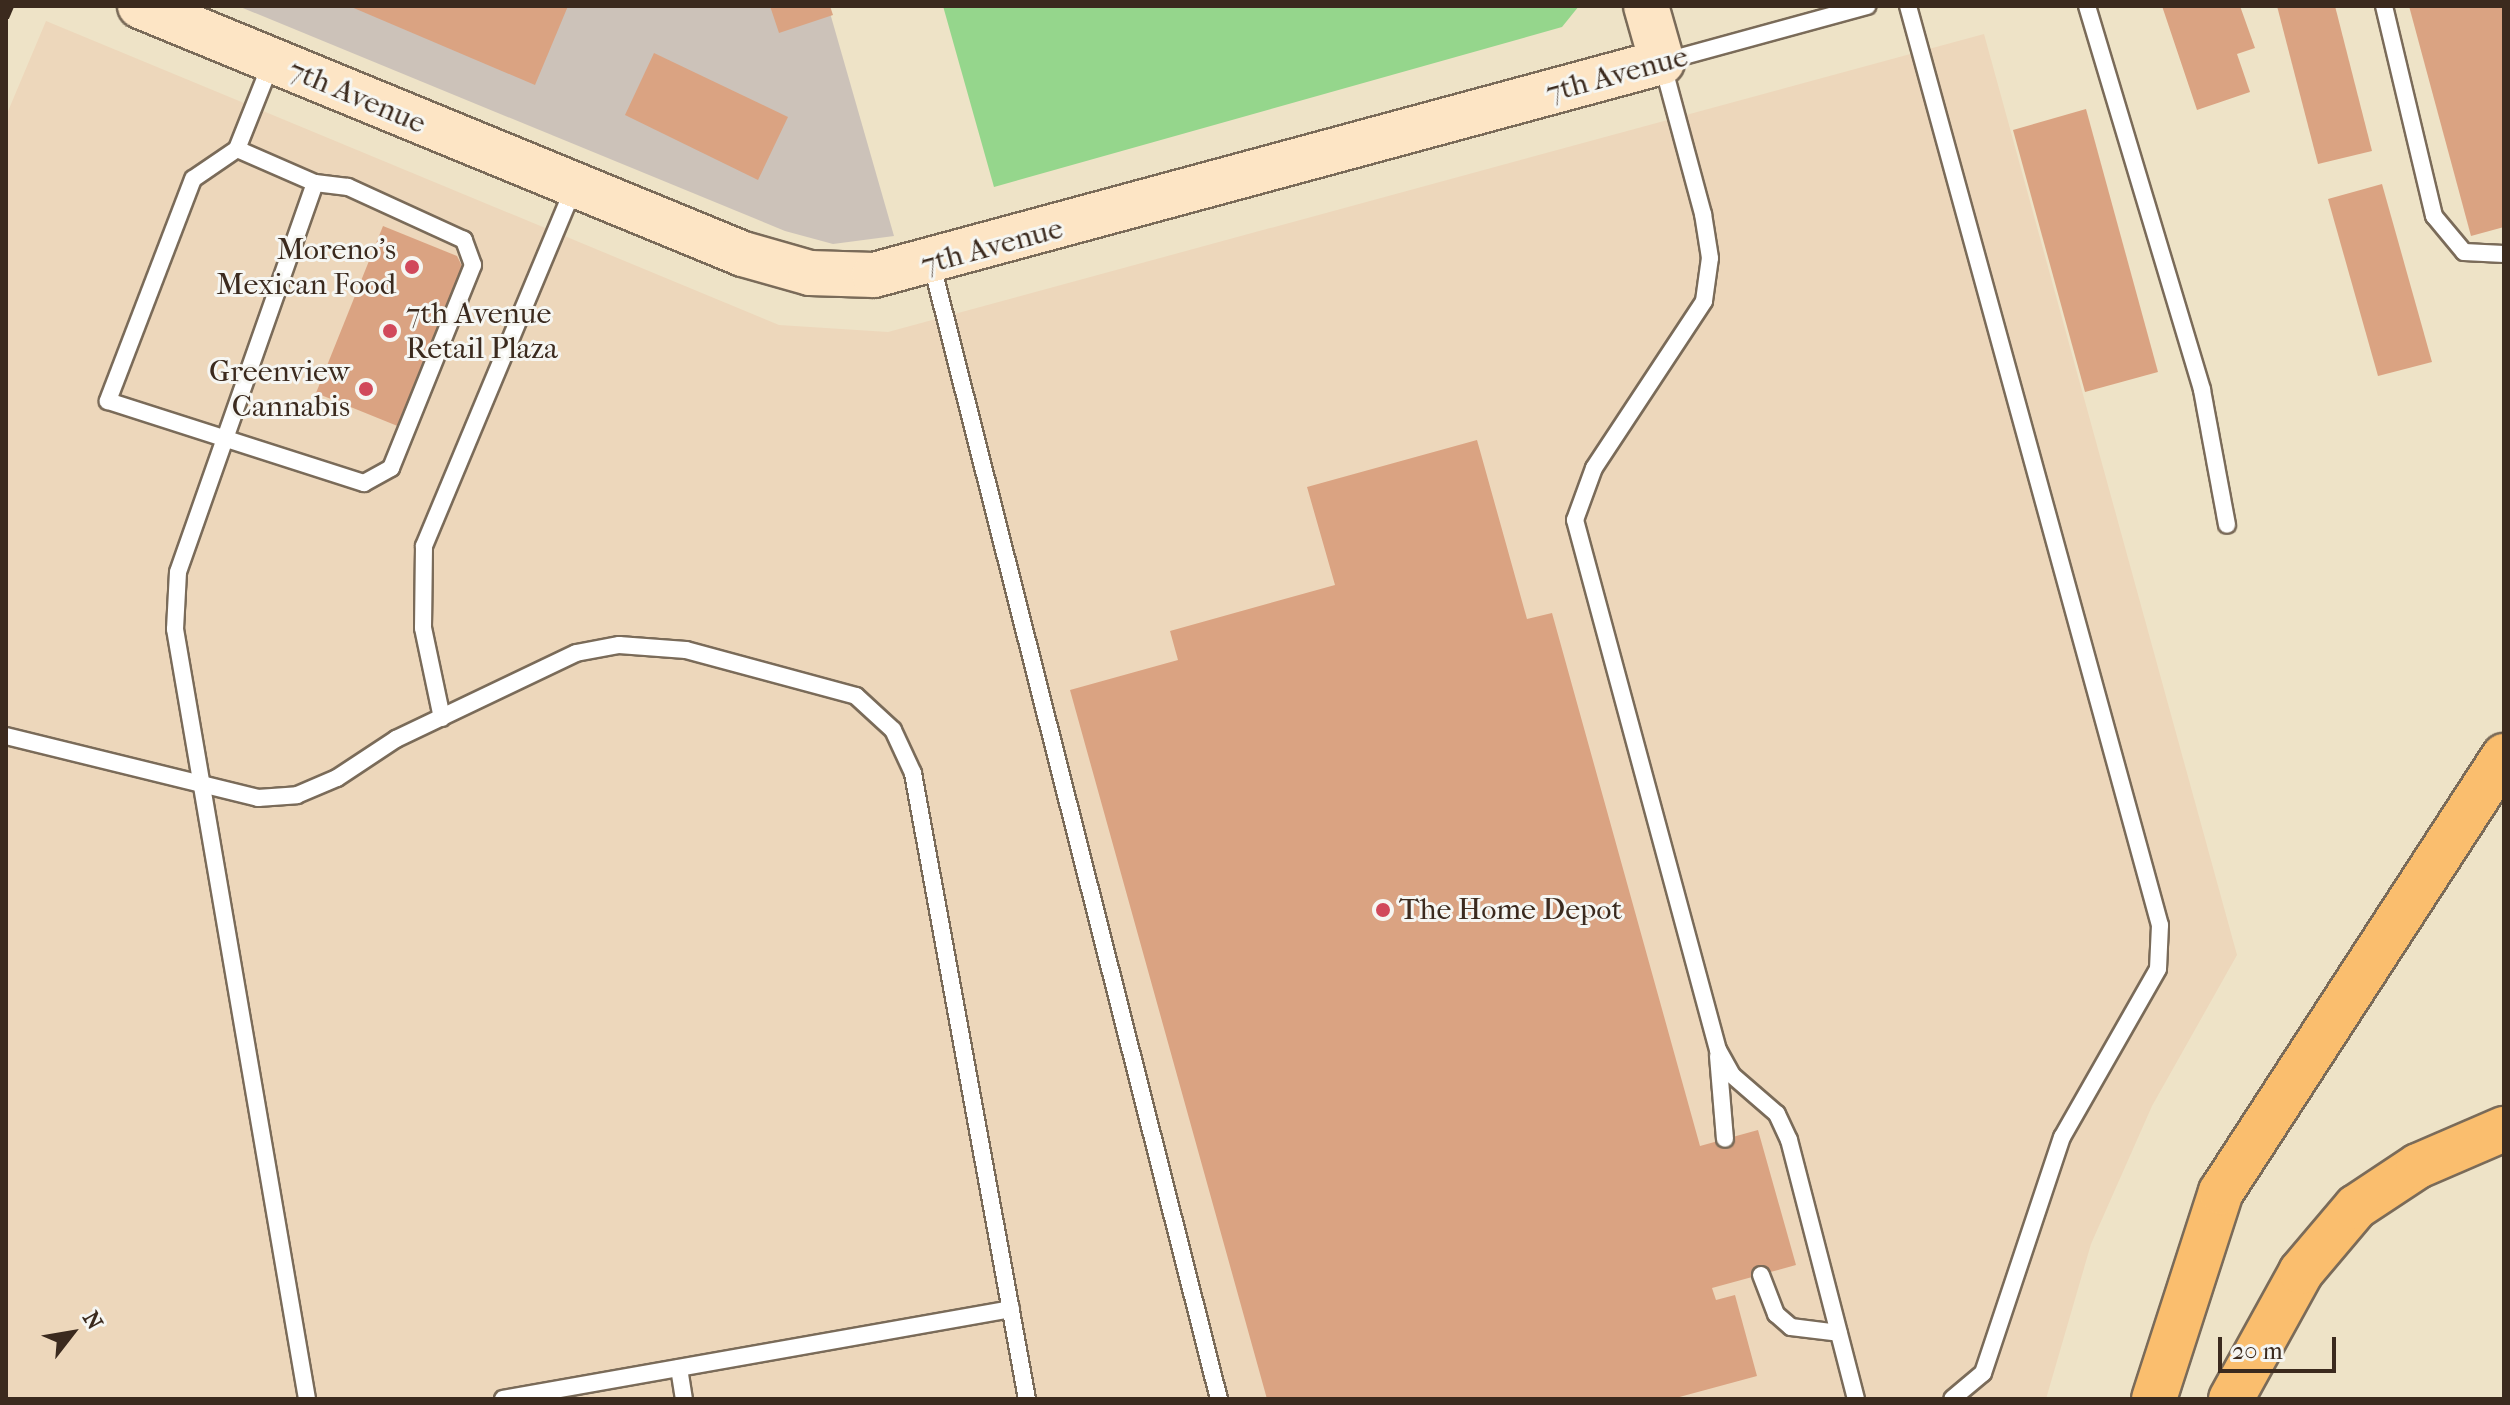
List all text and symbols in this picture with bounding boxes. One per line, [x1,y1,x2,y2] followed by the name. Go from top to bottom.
[1542,39,1692,111] street label: 7th Avenue
[283,52,431,142] street label: 7th Avenue
[917,211,1067,283] street label: 7th Avenue
[216,232,396,302] place label: Moreno's Mexican Food
[403,258,421,276] marker: Moreno's Mexican Food
[406,296,558,366] place label: 7th Avenue Retail Plaza
[381,322,399,340] marker: 7th Avenue Retail Plaza
[209,354,350,424] place label: Greenview Cannabis
[357,380,375,398] marker: Greenview Cannabis
[1399,892,1622,928] place label: The Home Depot
[1374,901,1392,919] marker: The Home Depot
[32,1293,112,1373] north arrow
[77,1307,108,1334] text: N
[2222,1321,2340,1371] scale bar
[2232,1337,2283,1365] text: 20 m

